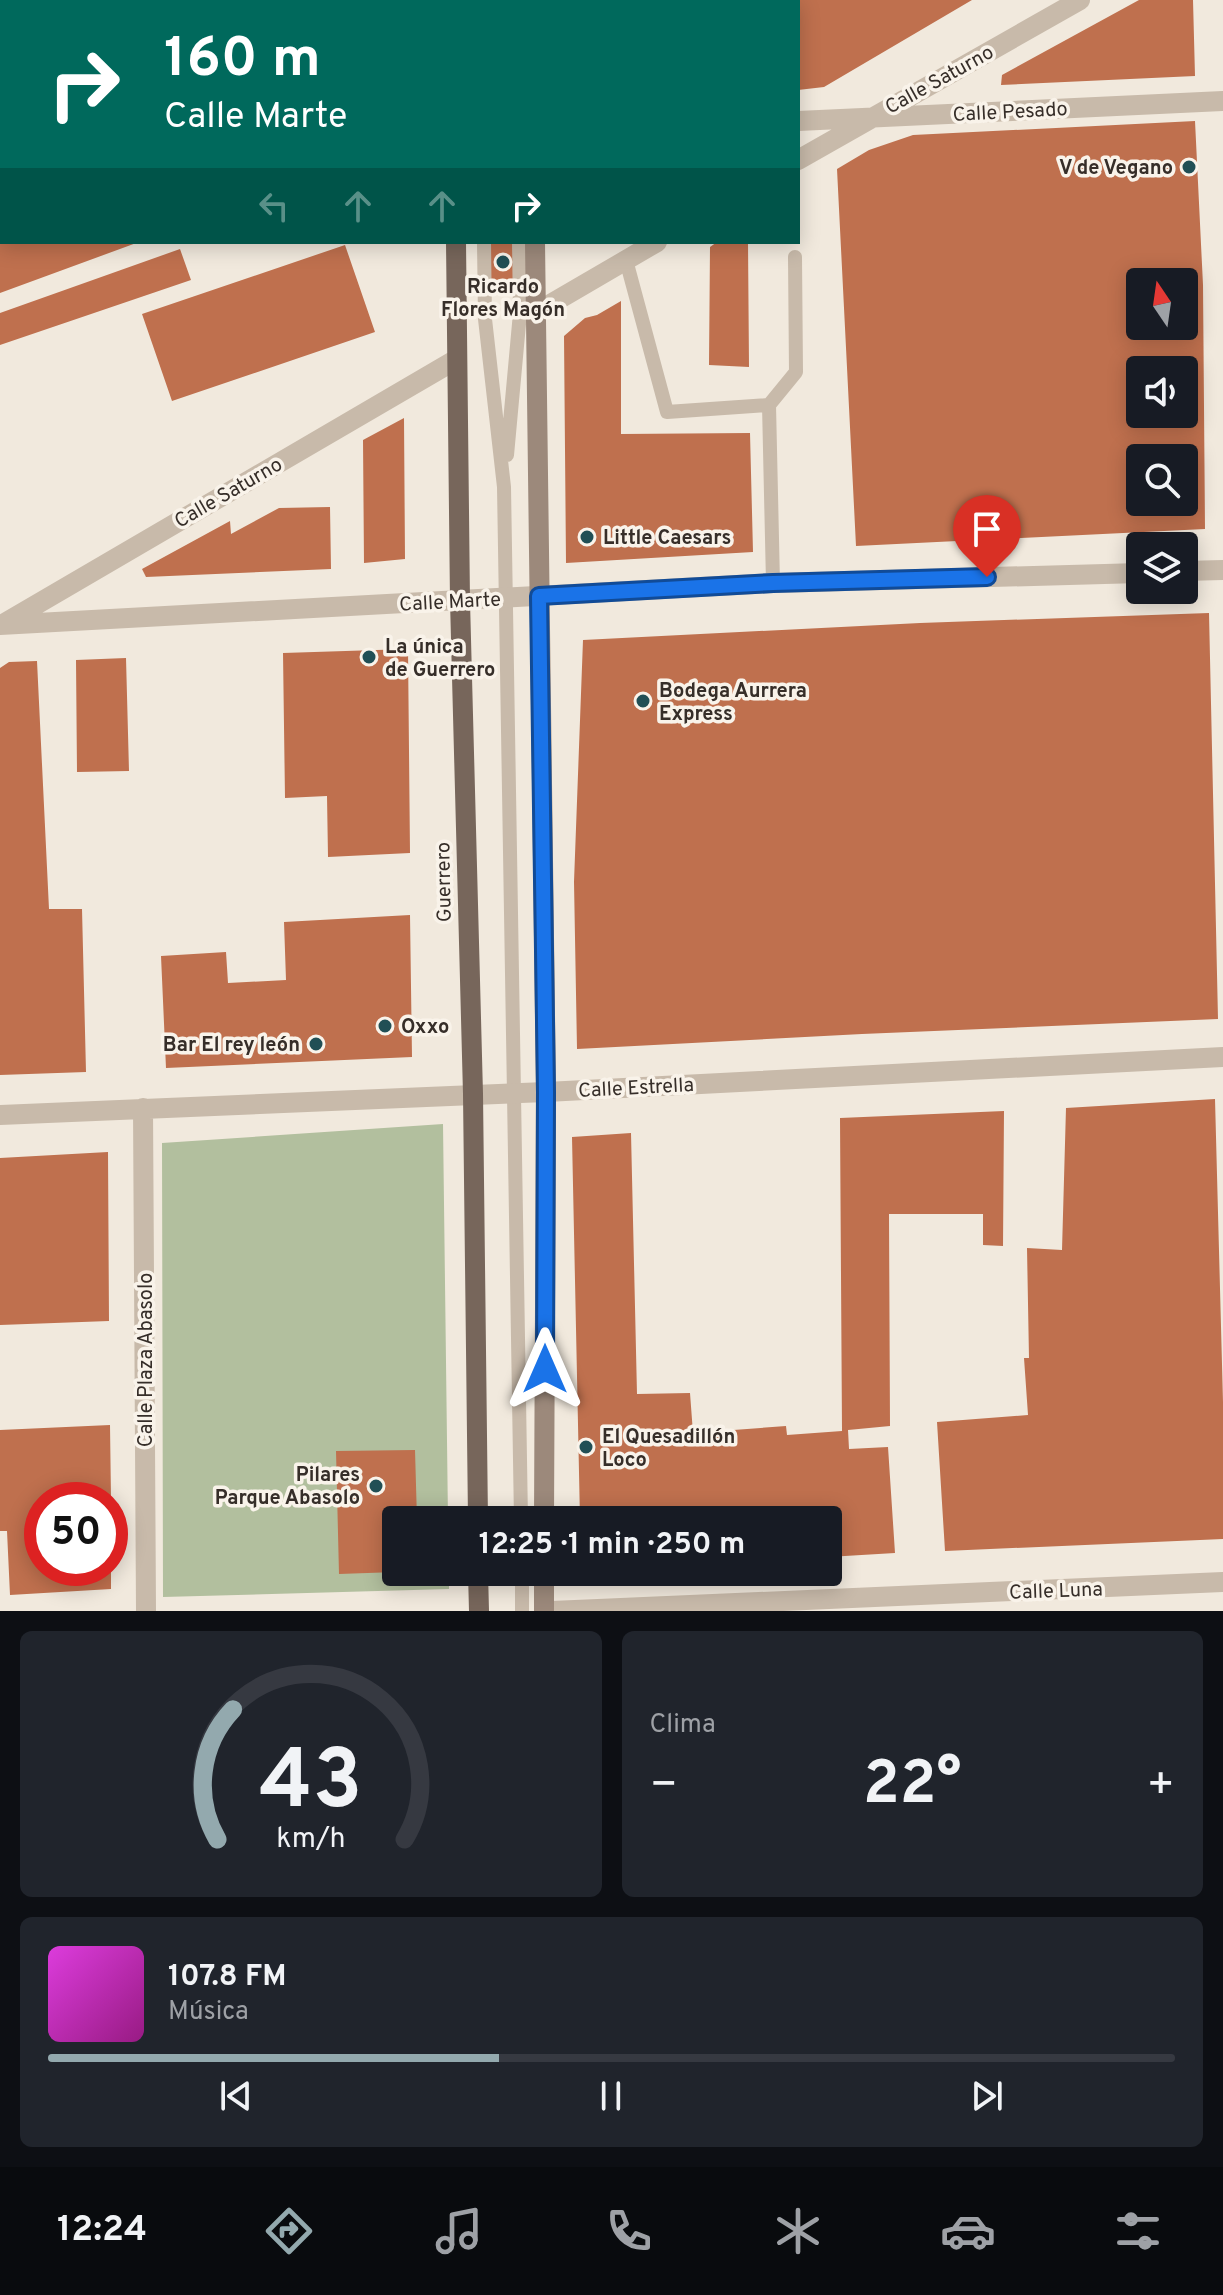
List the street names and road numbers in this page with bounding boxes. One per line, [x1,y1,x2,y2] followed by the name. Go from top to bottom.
[881,40,999,121] street label: Calle Saturno
[952,97,1068,129] street label: Calle Pesado
[170,452,288,535] street label: Calle Saturno
[399,587,502,619] street label: Calle Marte
[431,842,459,922] street label: Guerrero
[578,1073,695,1105] street label: Calle Estrella
[134,1273,160,1447] street label: Calle Plaza Abasolo
[1009,1577,1103,1607] street label: Calle Luna

